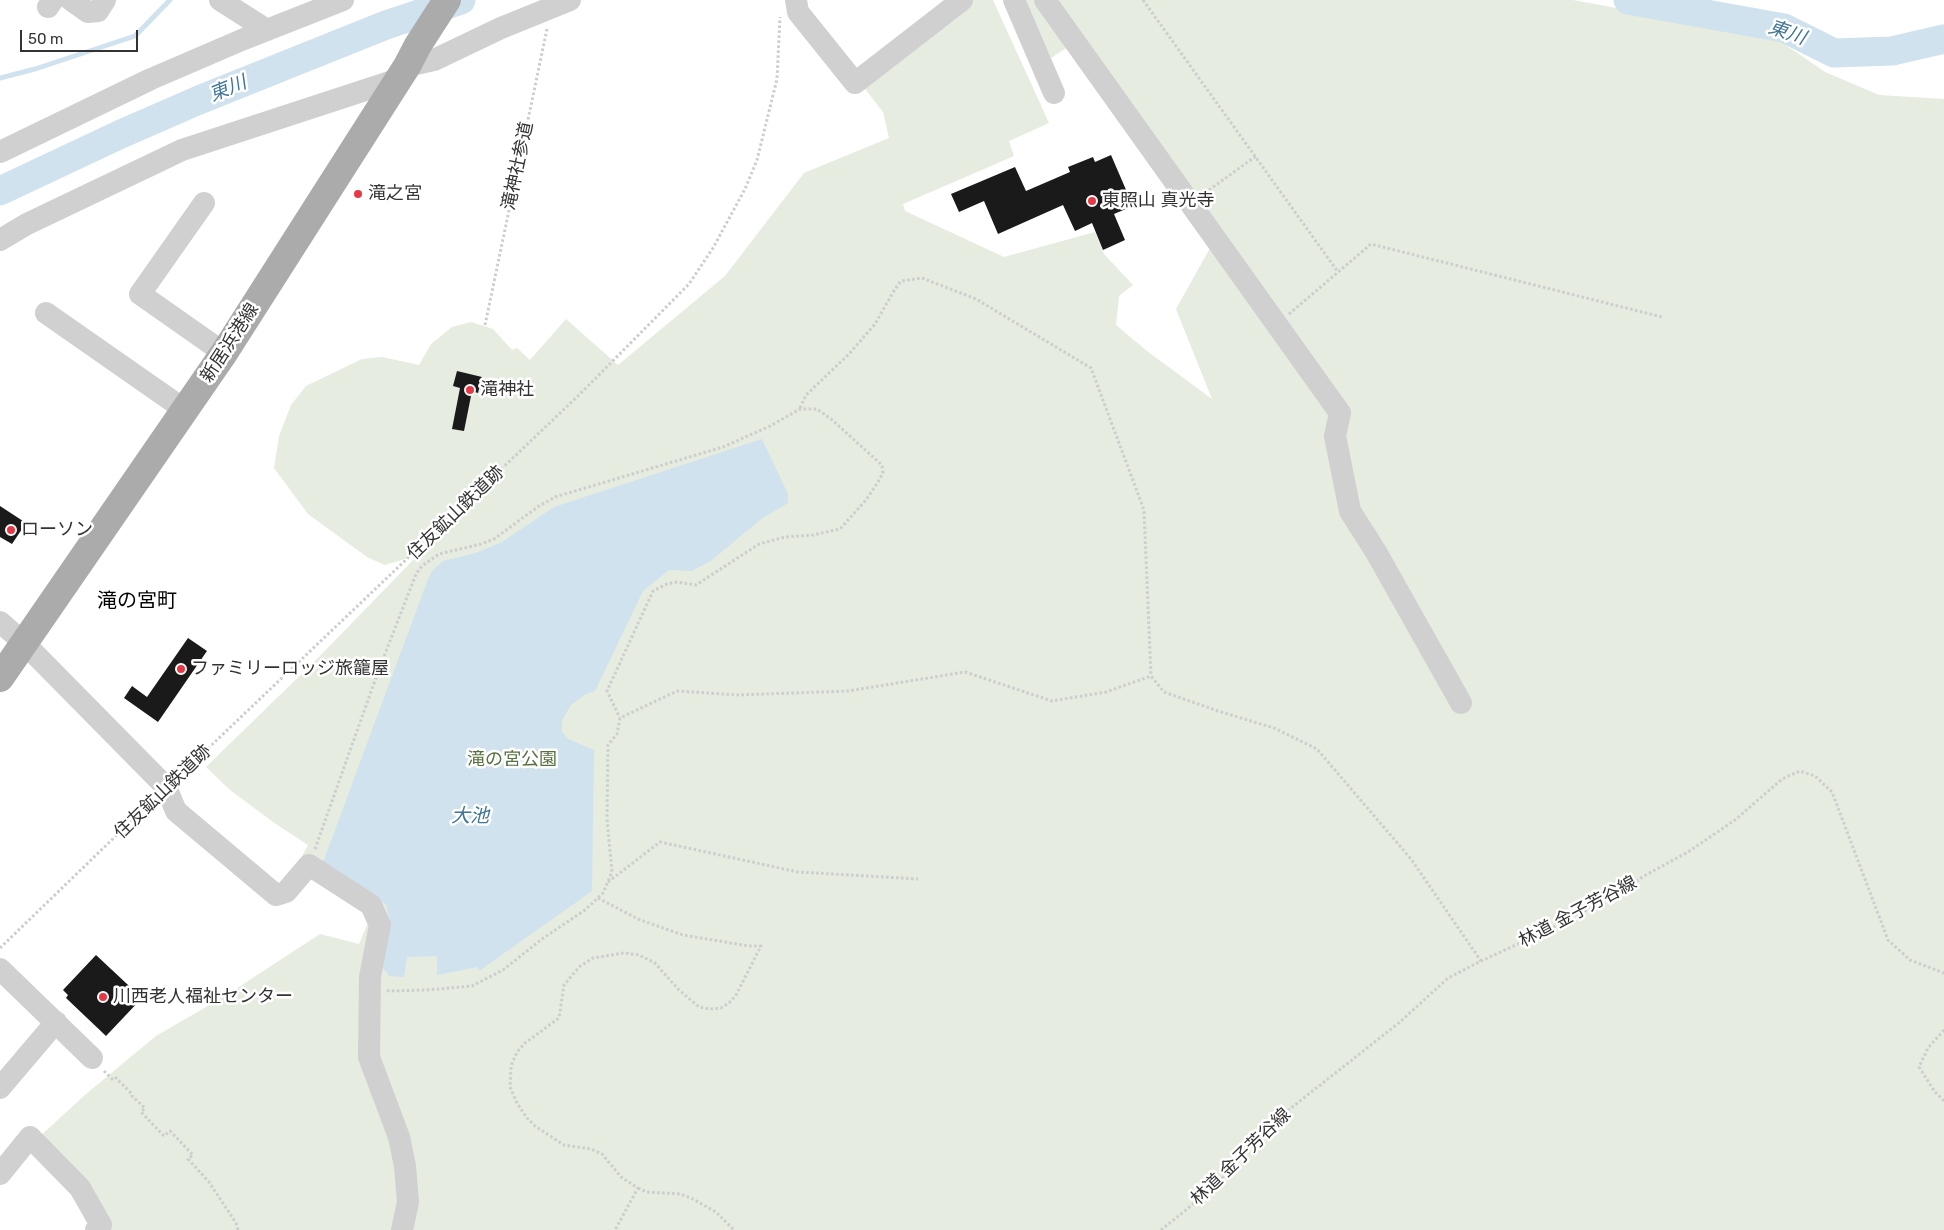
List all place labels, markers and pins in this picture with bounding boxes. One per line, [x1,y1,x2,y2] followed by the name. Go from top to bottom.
[368,183,422,205] place label: 滝之宮
[352,188,364,200] marker: 滝之宮
[1102,190,1214,212] place label: 東照山 真光寺
[1086,195,1098,207] marker: 東照山 真光寺
[480,379,534,401] place label: 滝神社
[464,384,476,396] marker: 滝神社
[21,519,93,541] place label: ローソン
[5,524,17,536] marker: ローソン
[191,658,389,680] place label: ファミリーロッジ旅籠屋
[175,663,187,675] marker: ファミリーロッジ旅籠屋
[113,986,293,1008] place label: 川西老人福祉センター
[97,991,109,1003] marker: 川西老人福祉センター

